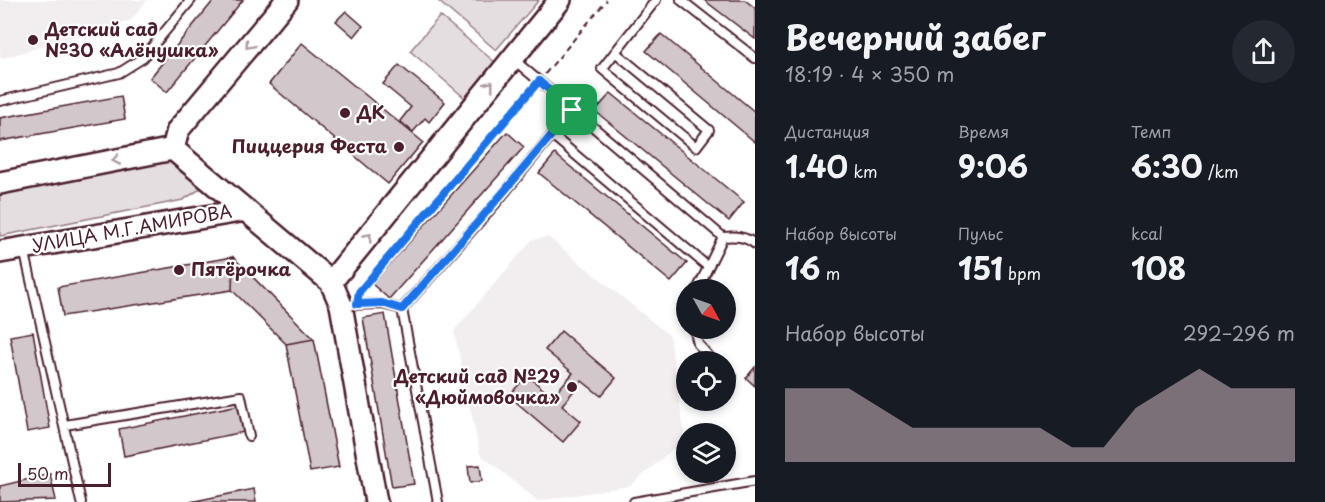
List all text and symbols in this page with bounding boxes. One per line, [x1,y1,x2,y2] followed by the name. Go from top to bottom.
[785,11,1045,61] text: Вечерний забег
[44,15,219,63] place label: Детский сад №30 «Алёнушка»
[1232,20,1295,83] button: share
[26,33,40,47] marker: Детский сад №30 «Алёнушка»
[245,38,256,49] one-way arrow
[785,59,954,89] text: 18:19 · 4 × 350 m
[483,81,494,92] one-way arrow
[546,84,597,135] pin
[555,93,588,126] icon: arrive
[356,98,386,125] place label: ДК
[338,106,352,120] marker: ДК
[785,119,870,143] text: Дистанция
[958,119,1009,143] text: Время
[1131,119,1171,143] text: Темп
[232,132,388,159] place label: Пиццерия Феста
[392,140,406,154] marker: Пиццерия Феста
[785,143,848,188] text: 1.40
[958,143,1028,188] text: 9:06
[1131,143,1203,188] text: 6:30
[111,153,121,166] one-way arrow
[848,159,877,183] text: km
[1203,159,1239,183] text: /km
[30,197,234,258] street label: УЛИЦА М.Г.АМИРОВА
[785,221,897,245] text: Набор высоты
[958,221,1003,245] text: Пульс
[1131,221,1163,245] text: kcal
[360,233,371,244] one-way arrow
[785,245,820,290] text: 16
[958,245,1003,290] text: 151
[1131,245,1186,290] text: 108
[191,255,292,282] place label: Пятёрочка
[820,261,840,285] text: m
[1003,261,1041,285] text: bpm
[172,263,186,277] marker: Пятёрочка
[676,279,736,339] north arrow
[676,279,736,483] map controls
[785,318,925,348] text: Набор высоты
[1183,318,1295,348] text: 292–296 m
[676,351,736,411] button: locate
[393,362,560,410] place label: Детский сад №29 «Дюймовочка»
[565,380,579,394] marker: Детский сад №29 «Дюймовочка»
[676,423,736,483] button: layers
[18,460,111,488] scale bar
[27,461,68,485] text: 50 m

